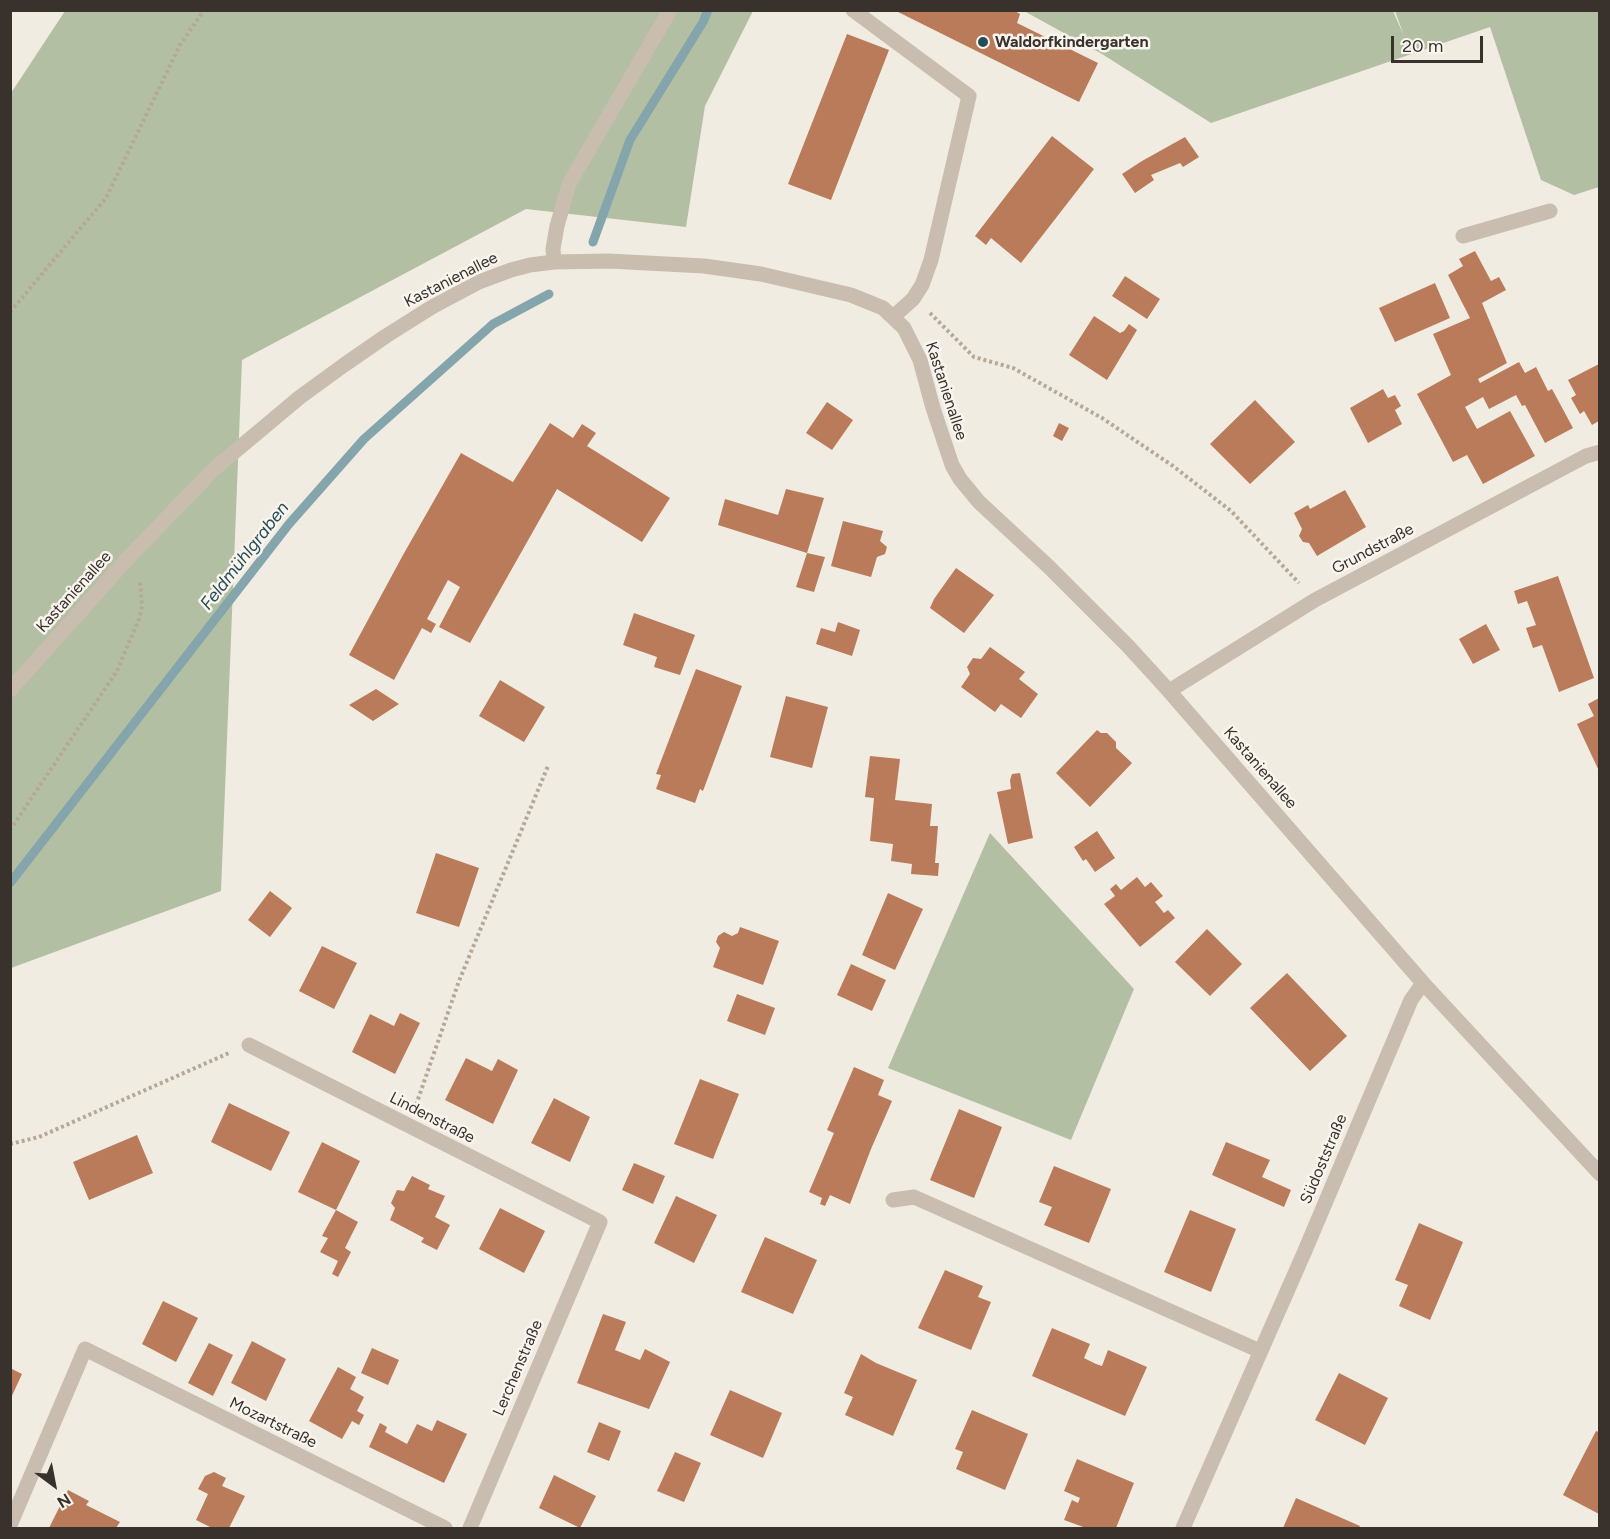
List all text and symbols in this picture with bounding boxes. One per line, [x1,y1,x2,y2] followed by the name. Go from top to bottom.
[1394,24,1486,62] scale bar
[995,32,1148,52] place label: Waldorfkindergarten
[976,35,990,49] marker: Waldorfkindergarten
[1402,35,1443,57] text: 20 m
[401,248,501,312] street label: Kastanienallee
[921,339,971,443] street label: Kastanienallee
[196,498,294,614] water label: Feldmühlgraben
[1329,519,1417,579] street label: Grundstraße
[33,548,115,636] street label: Kastanienallee
[1219,723,1301,813] street label: Kastanienallee
[386,1088,478,1148] street label: Lindenstraße
[1296,1111,1352,1207] street label: Südoststraße
[489,1317,547,1419] street label: Lerchenstraße
[226,1394,320,1452] street label: Mozartstraße
[24,1455,84,1515] north arrow
[54,1489,74,1512] text: N

